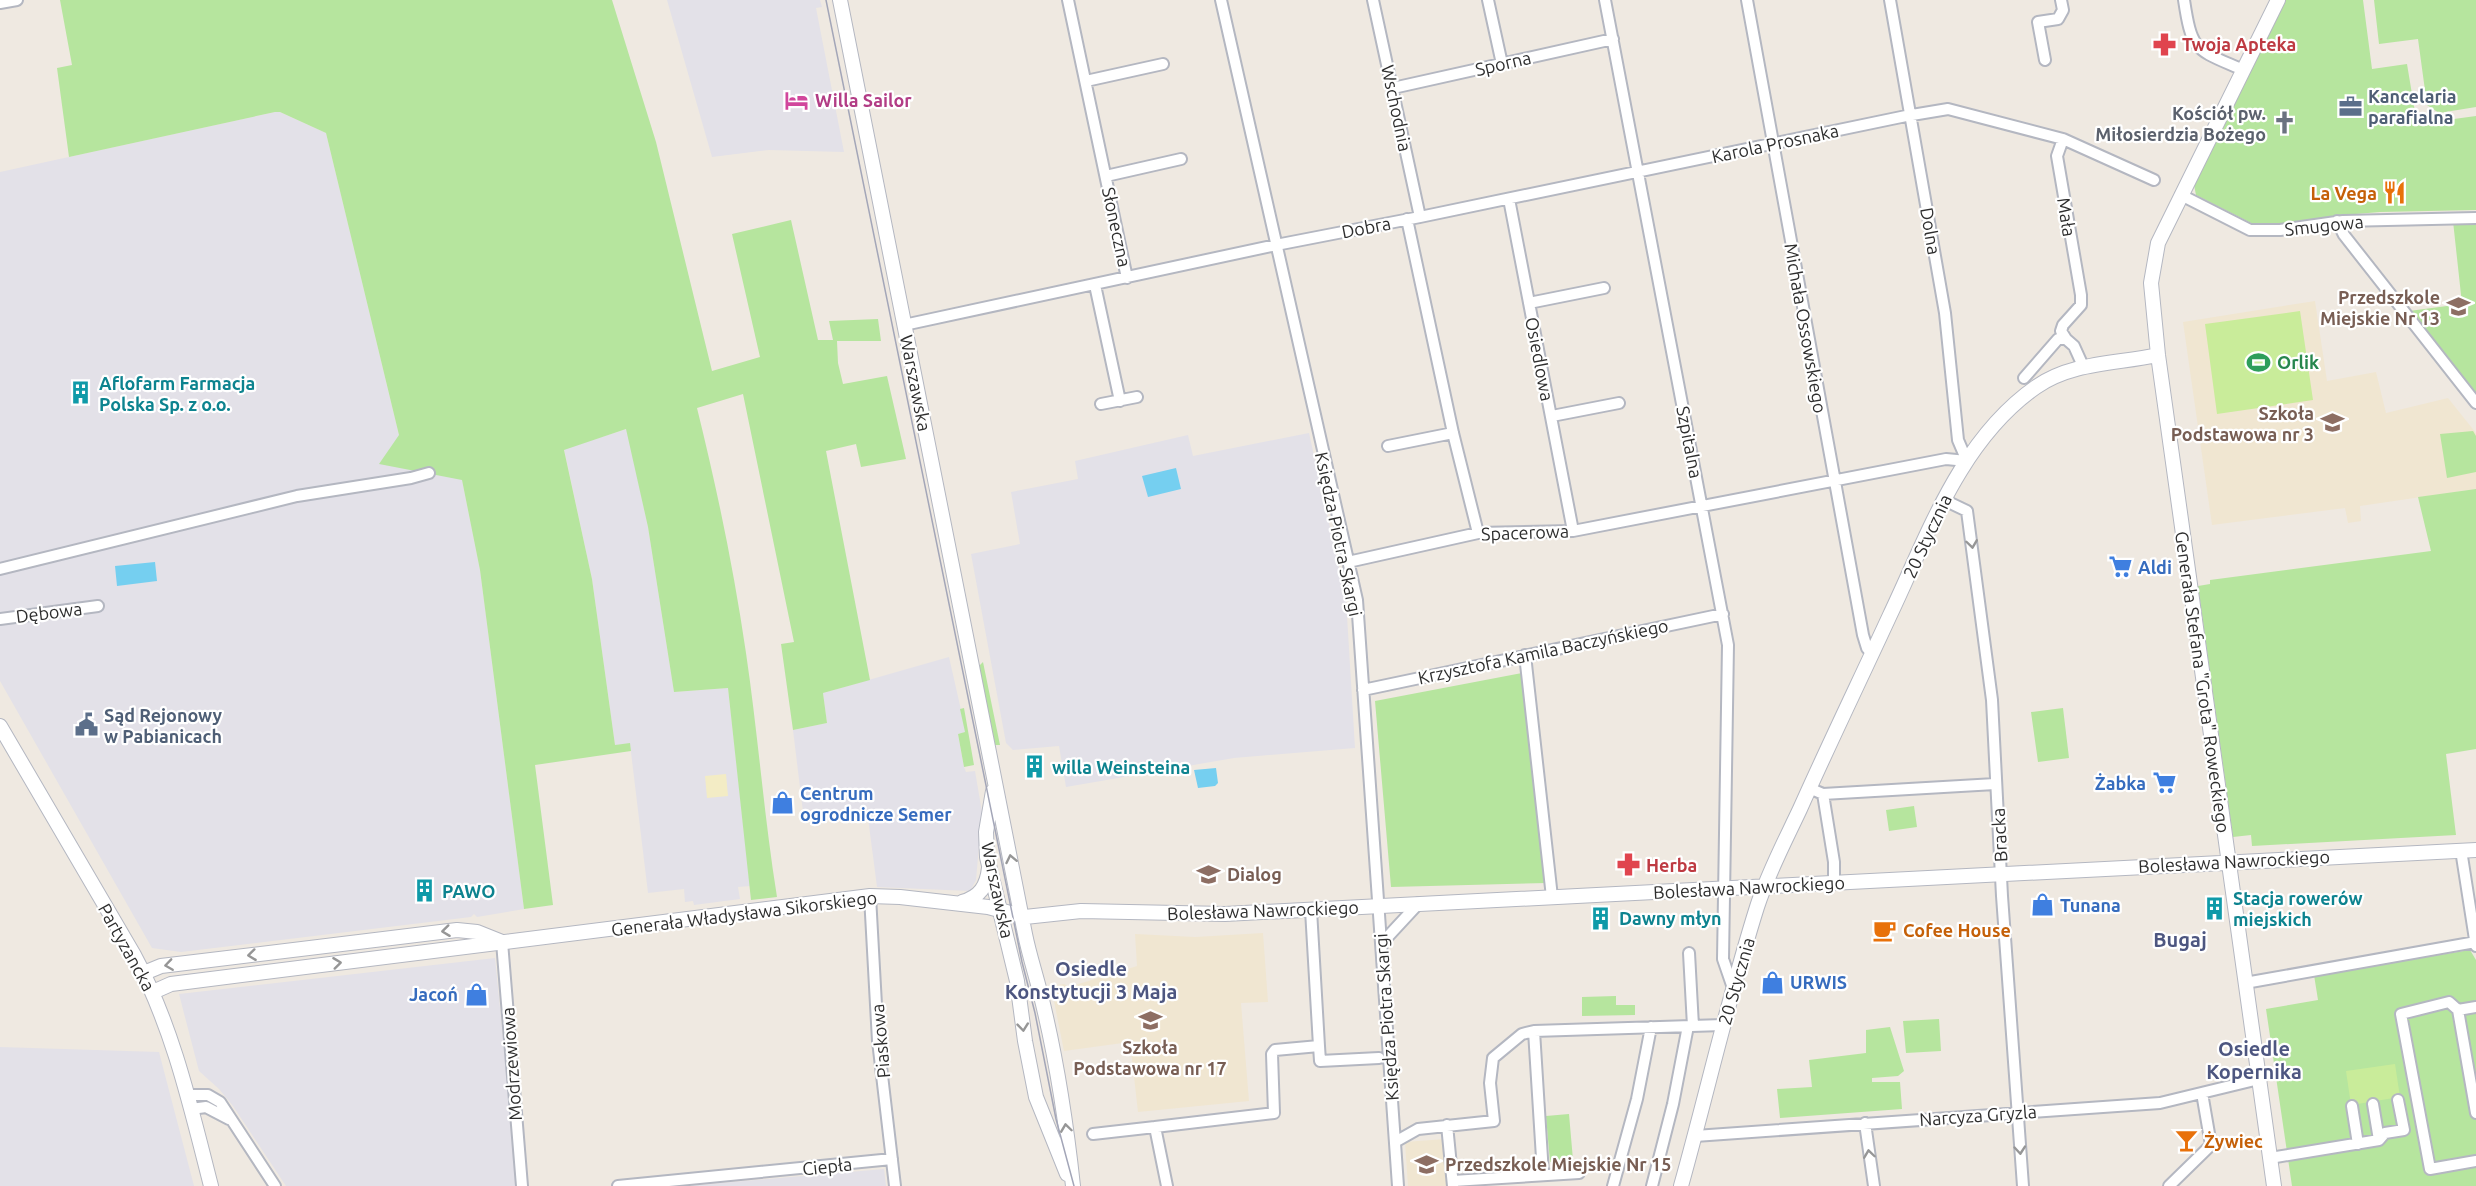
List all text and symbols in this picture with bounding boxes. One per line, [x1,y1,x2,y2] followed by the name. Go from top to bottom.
[2151,31,2177,57] pharmacy icon: Twoja Apteka
[2182,34,2296,54] place label: Twoja Apteka
[1473,47,1533,79] street label: Sporna
[1378,63,1416,153] street label: Wschodnia
[2368,86,2457,127] place label: Kancelaria parafialna
[784,87,810,113] hotel icon: Willa Sailor
[815,90,912,110] place label: Willa Sailor
[2337,93,2363,119] office icon: Kancelaria parafialna
[2095,103,2266,144] place label: Kościół pw. Miłosierdzia Bożego
[2271,110,2297,136] church icon: Kościół pw. Miłosierdzia Bożego
[1710,120,1840,166] street label: Karola Prosnaka
[2382,180,2408,206] restaurant icon: La Vega
[2310,183,2377,203] place label: La Vega
[1099,185,1135,269] street label: Słoneczna
[2054,196,2080,238] street label: Mała
[1917,206,1945,256] street label: Dolna
[2284,211,2364,239] street label: Smugowa
[1340,212,1392,242] street label: Dobra
[1781,241,1831,415] street label: Michała Ossowskiego
[2320,287,2440,328] place label: Przedszkole Miejskie Nr 13
[2445,294,2471,320] school or university icon: Przedszkole Miejskie Nr 13
[1522,315,1558,403] street label: Osiedlowa
[897,333,935,433] street label: Warszawska
[2246,349,2272,375] sports icon: Orlik
[2277,352,2319,372] place label: Orlik
[99,373,255,414] place label: Aflofarm Farmacja Polska Sp. z o.o.
[68,380,94,406] building icon: Aflofarm Farmacja Polska Sp. z o.o.
[2171,403,2314,444] place label: Szkoła Podstawowa nr 3
[1673,404,1707,480] street label: Szpitalna
[2319,410,2345,436] school or university icon: Szkoła Podstawowa nr 3
[1312,450,1366,618] street label: Księdza Piotra Skargi
[1899,491,1955,581] street label: 20 Stycznia
[1481,520,1569,544] street label: Spacerowa
[2172,530,2234,834] street label: Generała Stefana "Grota" Roweckiego
[1965,539,1977,548] one-way arrow
[2107,554,2133,580] supermarket icon: Aldi
[2138,557,2172,577] place label: Aldi
[15,598,83,626] street label: Dębowa
[1416,615,1670,687] street label: Krzysztofa Kamila Baczyńskiego
[104,705,223,746] place label: Sąd Rejonowy w Pabianicach
[73,712,99,738] public building icon: Sąd Rejonowy w Pabianicach
[1021,754,1047,780] building icon: willa Weinsteina
[1052,757,1190,777] place label: willa Weinsteina
[2151,770,2177,796] supermarket icon: Żabka
[2095,773,2146,793] place label: Żabka
[800,783,952,824] place label: Centrum ogrodnicze Semer
[769,790,795,816] shop icon: Centrum ogrodnicze Semer
[1988,807,2010,863] street label: Bracka
[978,840,1018,940] street label: Warszawska
[2138,846,2330,876] street label: Bolesława Nawrockiego
[1615,852,1641,878] pharmacy icon: Herba
[1005,854,1018,864] one-way arrow
[1646,855,1697,875] place label: Herba
[1196,861,1222,887] school or university icon: Dialog
[1227,864,1282,884] place label: Dialog
[1653,872,1845,902] street label: Bolesława Nawrockiego
[411,878,437,904] building icon: PAWO
[442,881,495,901] place label: PAWO
[610,887,878,939] street label: Generała Władysława Sikorskiego
[2233,888,2363,929] place label: Stacja rowerów miejskich
[2029,892,2055,918] shop icon: Tunana
[2060,895,2121,915] place label: Tunana
[2202,895,2228,921] building icon: Stacja rowerów miejskich
[1167,897,1359,923] street label: Bolesława Nawrockiego
[95,900,159,994] street label: Partyzancka
[1588,905,1614,931] building icon: Dawny młyn
[1619,908,1722,928] place label: Dawny młyn
[1872,917,1898,943] cafe icon: Cofee House
[1903,920,2011,940] place label: Cofee House
[441,925,451,937] one-way arrow
[2153,928,2207,951] district label: Bugaj
[1370,933,1402,1101] street label: Księdza Piotra Skargi
[1714,935,1758,1027] street label: 20 Stycznia
[248,948,257,960] one-way arrow
[333,957,342,969] one-way arrow
[1005,957,1177,1003] district label: Osiedle Konstytucji 3 Maja
[164,958,173,970] one-way arrow
[1759,969,1785,995] shop icon: URWIS
[1790,972,1847,992] place label: URWIS
[463,981,489,1007] shop icon: Jacoń
[409,984,458,1004] place label: Jacoń
[867,1003,893,1079] street label: Piaskowa
[497,1007,525,1121] street label: Modrzewiowa
[1137,1008,1163,1034] school or university icon: Szkoła Podstawowa nr 17
[1016,1023,1029,1032] one-way arrow
[1073,1037,1227,1078] place label: Szkoła Podstawowa nr 17
[2206,1037,2302,1083] district label: Osiedle Kopernika
[1918,1101,2038,1129] street label: Narcyza Gryzla
[1061,1123,1073,1132] one-way arrow
[2173,1128,2199,1154] bar icon: Żywiec
[2204,1131,2263,1151] place label: Żywiec
[2013,1145,2026,1154] one-way arrow
[1864,1150,1876,1159] one-way arrow
[1414,1151,1440,1177] school or university icon: Przedszkole Miejskie Nr 15
[801,1153,853,1179] street label: Ciepła
[1445,1154,1671,1174] place label: Przedszkole Miejskie Nr 15

